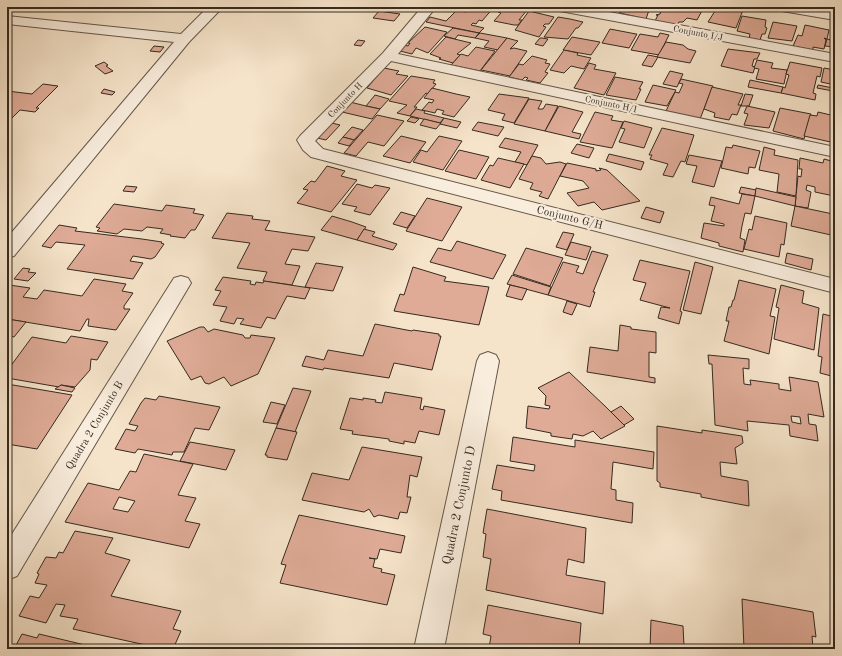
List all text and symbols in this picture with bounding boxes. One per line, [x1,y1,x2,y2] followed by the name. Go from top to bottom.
[672,24,724,43] street label: Conjunto I/J
[326,81,364,120] street label: Conjunto H
[584,95,638,114] street label: Conjunto H/I
[535,205,604,232] street label: Conjunto G/H
[64,380,126,472] street label: Quadra 2 Conjunto B
[441,445,478,566] street label: Quadra 2 Conjunto D

